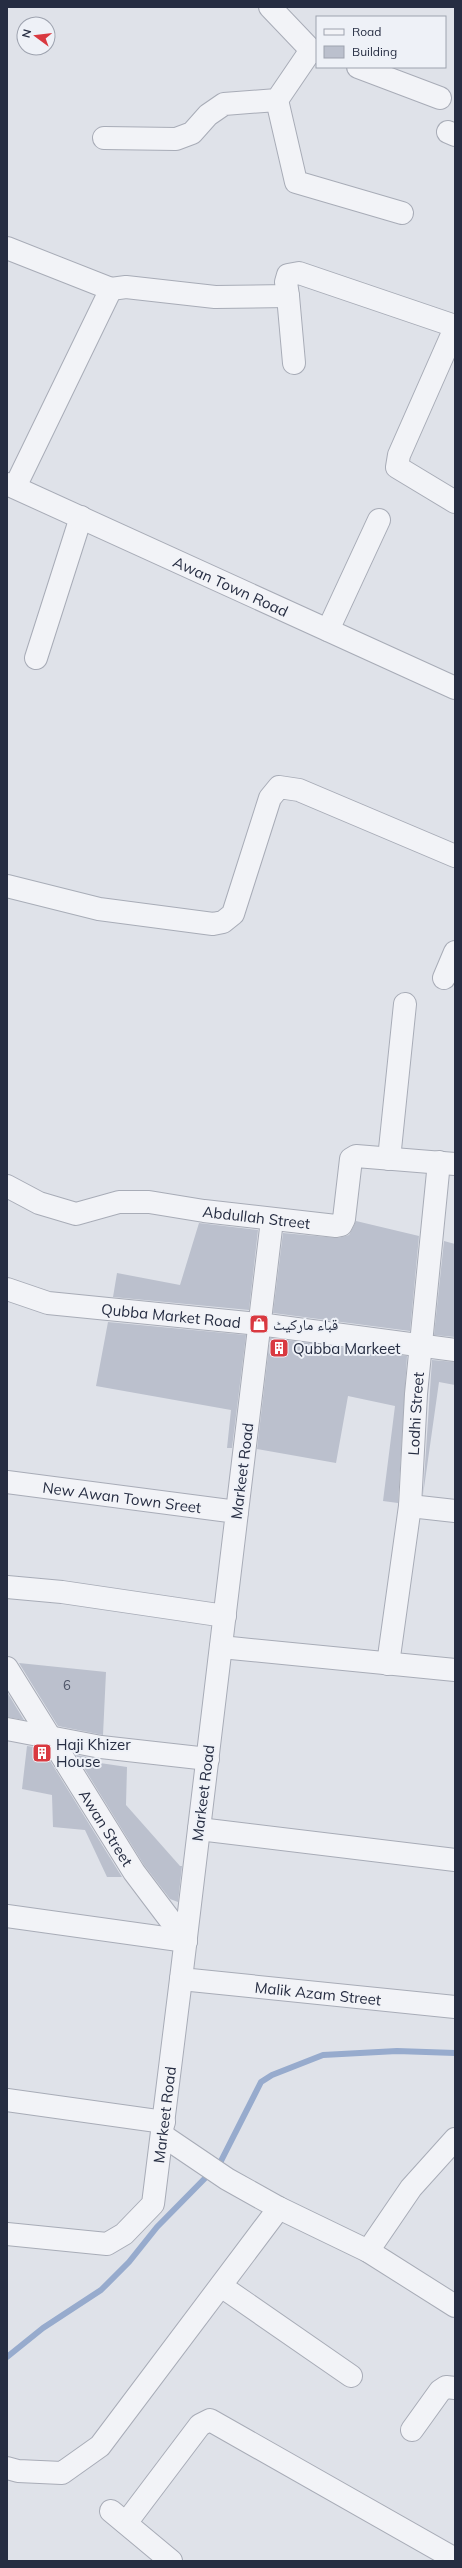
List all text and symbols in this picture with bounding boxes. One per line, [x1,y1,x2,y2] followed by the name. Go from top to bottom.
[16,16,56,56] north arrow
[316,16,446,68] legend
[352,24,381,39] text: Road
[19,28,34,39] text: N
[352,44,397,59] text: Building
[170,552,291,620] street label: Awan Town Road
[202,1201,311,1233] street label: Abdullah Street
[100,1299,242,1332] street label: Qubba Market Road
[248,1313,270,1335] shop icon: قباء مارکیٹ
[273,1315,338,1334] place label: قباء مارکیٹ
[268,1337,290,1359] building icon: Qubba Markeet
[293,1339,401,1358] place label: Qubba Markeet
[403,1371,428,1456] street label: Lodhi Street
[227,1422,257,1520] street label: Markeet Road
[41,1477,203,1517] street label: New Awan Town Sreet
[63,1677,71,1693] house number: 6
[56,1735,131,1771] place label: Haji Khizer House
[31,1742,53,1764] building icon: Haji Khizer House
[188,1744,218,1842] street label: Markeet Road
[75,1786,137,1869] street label: Awan Street
[254,1977,382,2009] street label: Malik Azam Street
[149,2065,180,2164] street label: Markeet Road

